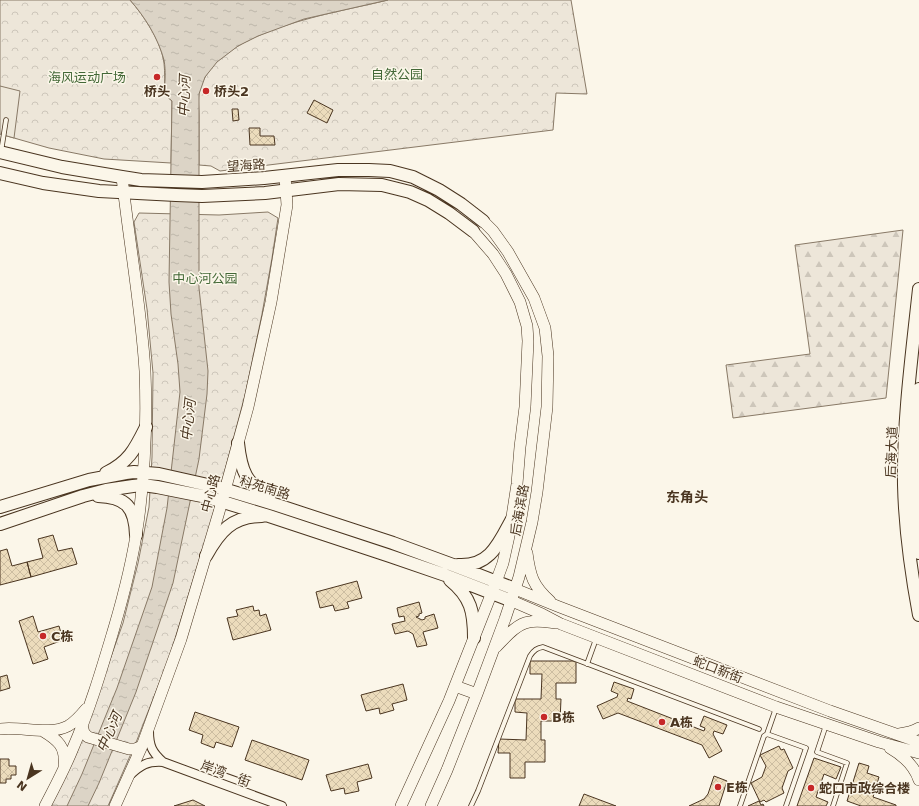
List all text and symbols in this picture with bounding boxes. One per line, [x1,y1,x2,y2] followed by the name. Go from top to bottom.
[371,67,423,82] park label: 自然公园
[48,70,126,85] park label: 海风运动广场
[152,72,162,82] marker: 桥头
[175,72,193,117] water label: 中心河
[144,84,170,99] place label: 桥头
[214,84,249,99] place label: 桥头2
[201,86,211,96] marker: 桥头2
[226,157,266,174] street label: 望海路
[172,271,238,286] park label: 中心河公园
[178,395,198,442] water label: 中心河
[883,426,900,478] street label: 后海大道
[198,472,223,514] street label: 中心路
[238,473,292,502] street label: 科苑南路
[508,483,531,537] street label: 后海滨路
[666,489,708,505] district label: 东角头
[51,629,74,644] place label: C栋
[38,631,48,641] marker: C栋
[691,653,745,686] street label: 蛇口新街
[93,707,126,754] water label: 中心河
[552,710,575,725] place label: B栋
[539,712,549,722] marker: B栋
[670,715,693,730] place label: A栋
[657,717,667,727] marker: A栋
[8,758,48,798] north arrow
[199,758,253,789] street label: 岸湾一街
[15,778,30,794] text: N
[726,780,748,795] place label: E栋
[819,781,910,796] place label: 蛇口市政综合楼
[713,782,723,792] marker: E栋
[806,783,816,793] marker: 蛇口市政综合楼

